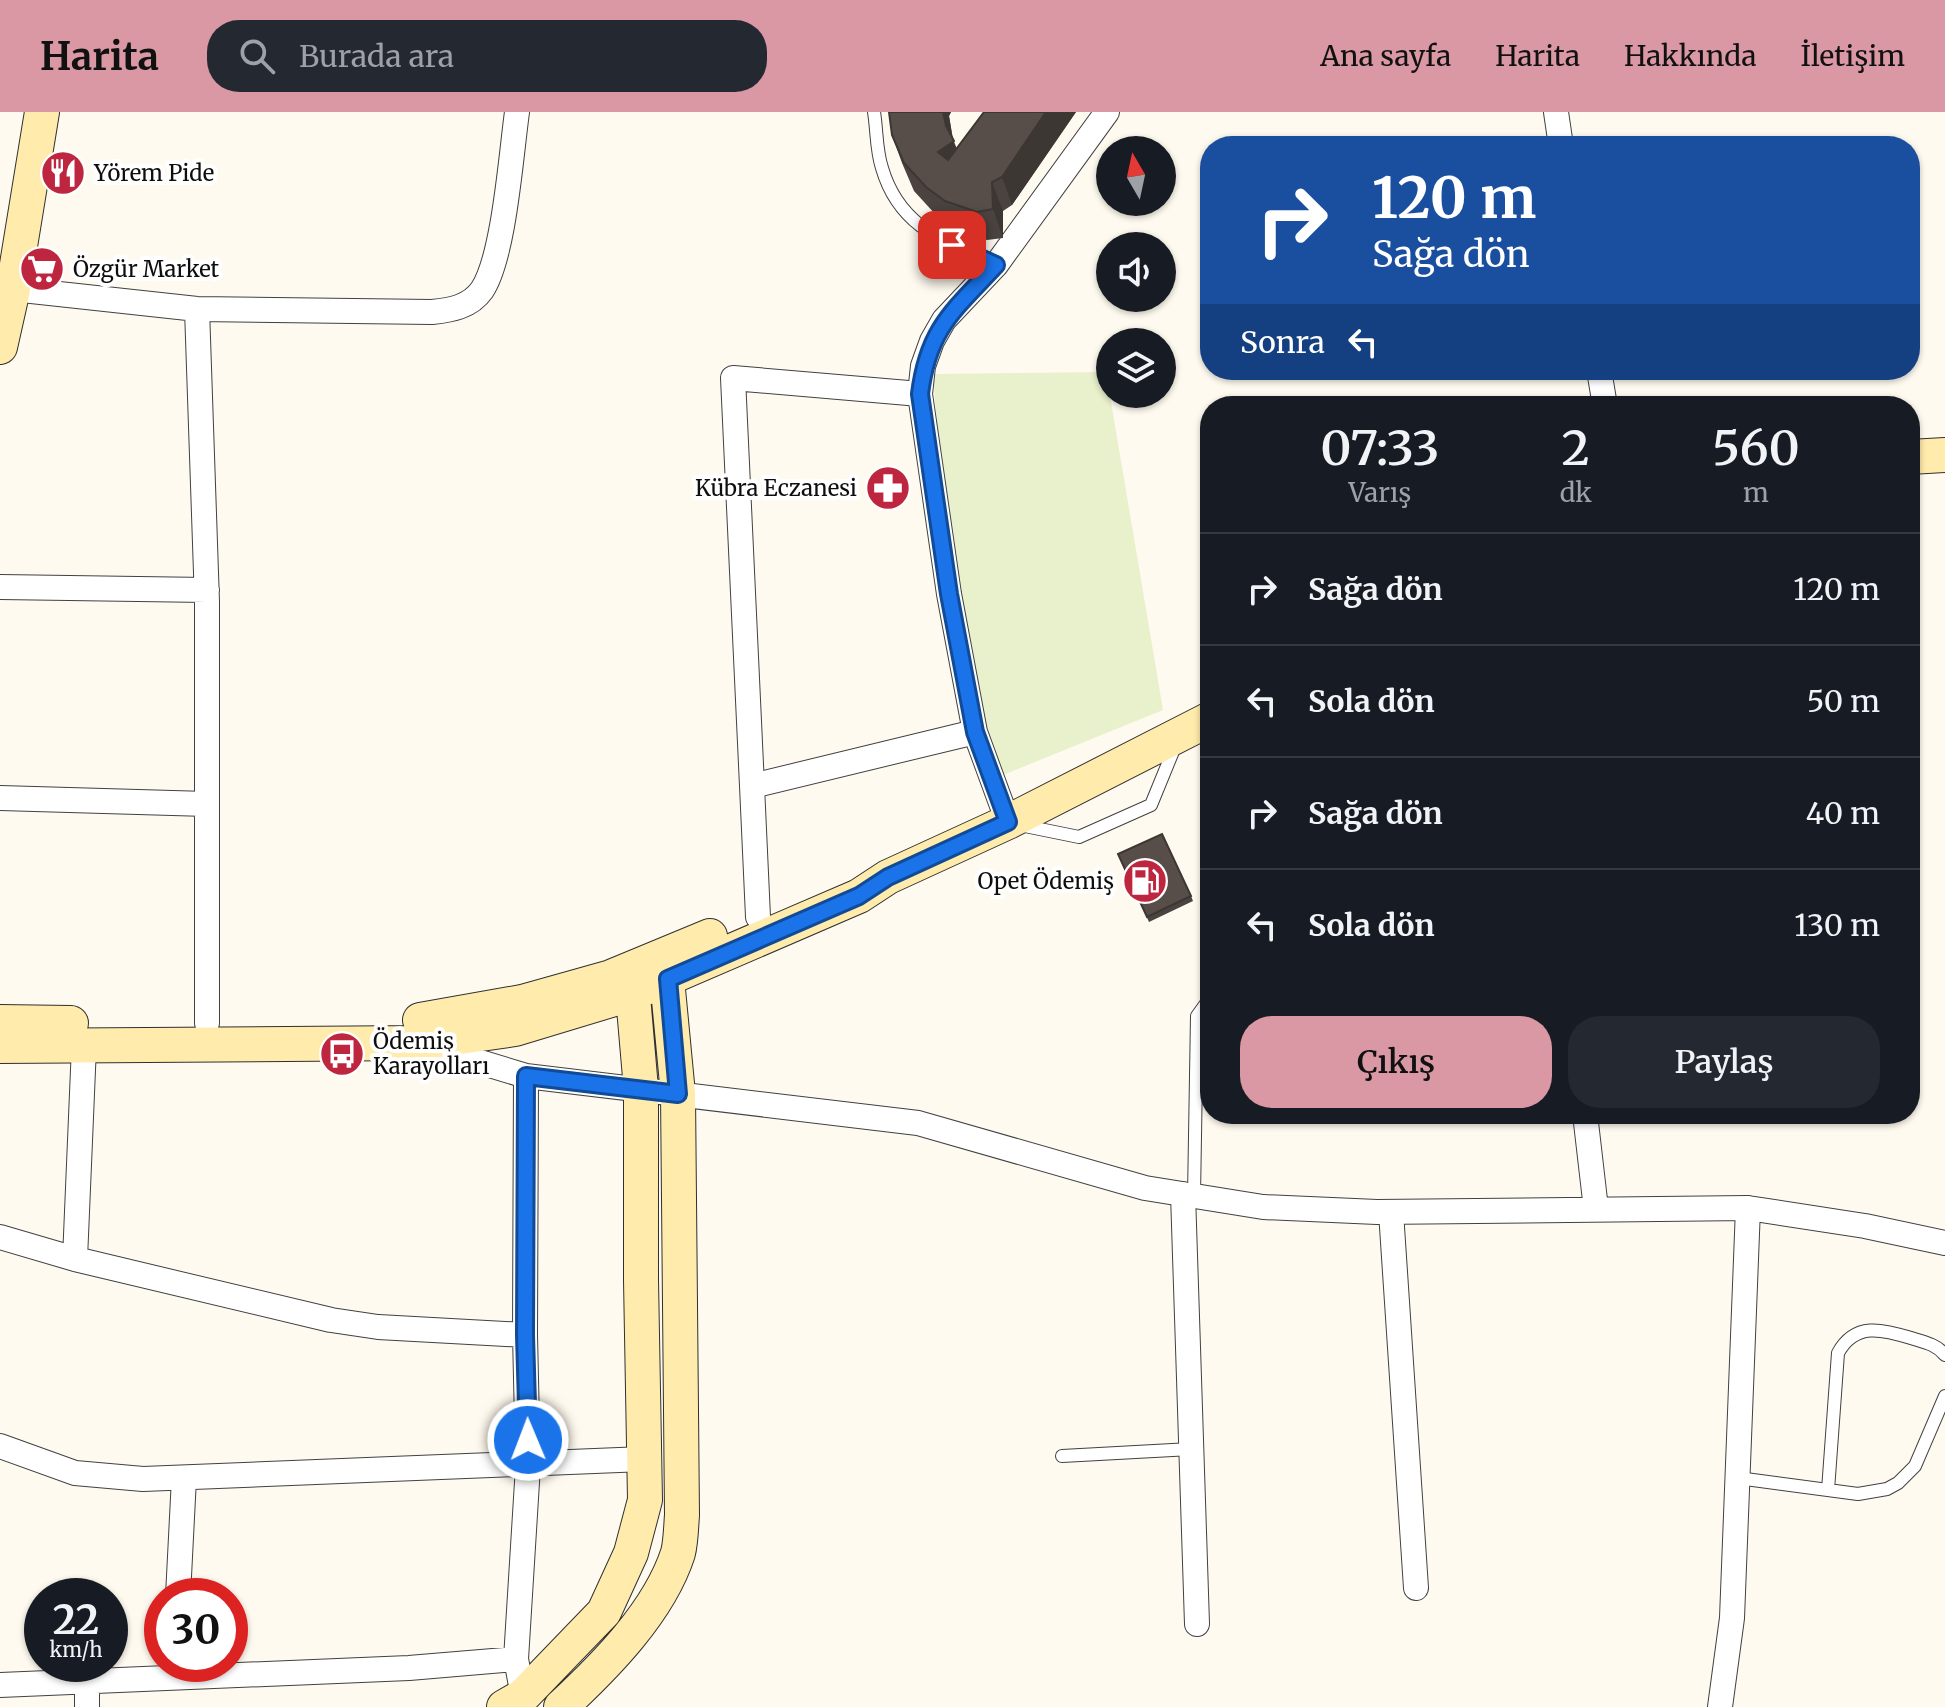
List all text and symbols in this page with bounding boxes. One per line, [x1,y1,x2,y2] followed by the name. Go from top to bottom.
[207,20,767,92] search box
[40,33,159,80] text: Harita
[235,34,279,78] icon: search
[299,37,454,75] text: Burada ara
[1320,38,1451,74] text: Ana sayfa
[1495,38,1580,74] text: Harita
[1624,38,1757,74] text: Hakkında
[1801,38,1905,74] text: İletişim
[1096,136,1176,216] north arrow
[1096,136,1176,408] map controls
[39,149,87,197] restaurant icon: Yörem Pide
[93,159,214,187] place label: Yörem Pide
[1372,163,1536,233] text: 120 m
[1240,168,1344,272] icon: right
[918,211,986,279] pin
[930,223,974,267] icon: arrive
[1096,232,1176,312] button: sound
[1372,232,1530,277] text: Sağa dön
[18,245,66,293] supermarket icon: Özgür Market
[73,255,220,283] place label: Özgür Market
[1341,320,1385,364] icon: left
[1240,323,1325,361] text: Sonra
[1096,328,1176,408] button: layers
[1320,418,1439,478] text: 07:33
[1561,418,1590,478] text: 2
[1712,418,1800,478] text: 560
[864,464,912,512] pharmacy icon: Kübra Eczanesi
[695,474,857,502] place label: Kübra Eczanesi
[1348,476,1411,509] text: Varış
[1560,476,1592,509] text: dk
[1743,476,1769,509] text: m
[1240,567,1284,611] icon: right
[1308,570,1443,608] text: Sağa dön
[1793,570,1880,608] text: 120 m
[1240,679,1284,723] icon: left
[1308,682,1435,720] text: Sola dön
[1807,682,1880,720] text: 50 m
[1240,791,1284,835] icon: right
[1308,794,1443,832] text: Sağa dön
[1806,794,1880,832] text: 40 m
[1121,857,1169,905] fuel station icon: Opet Ödemiş
[977,867,1114,895] place label: Opet Ödemiş
[1240,903,1284,947] icon: left
[1308,906,1435,944] text: Sola dön
[1794,906,1880,944] text: 130 m
[1240,1016,1552,1108] button: Çıkış
[1568,1016,1880,1108] button: Paylaş
[373,1027,489,1080] place label: Ödemiş Karayolları
[318,1030,366,1078] bus stop icon: Ödemiş Karayolları
[486,1398,570,1482] position arrow
[144,1578,248,1682] speed limit sign: 30
[53,1595,99,1645] text: 22
[50,1637,102,1662] text: km/h

